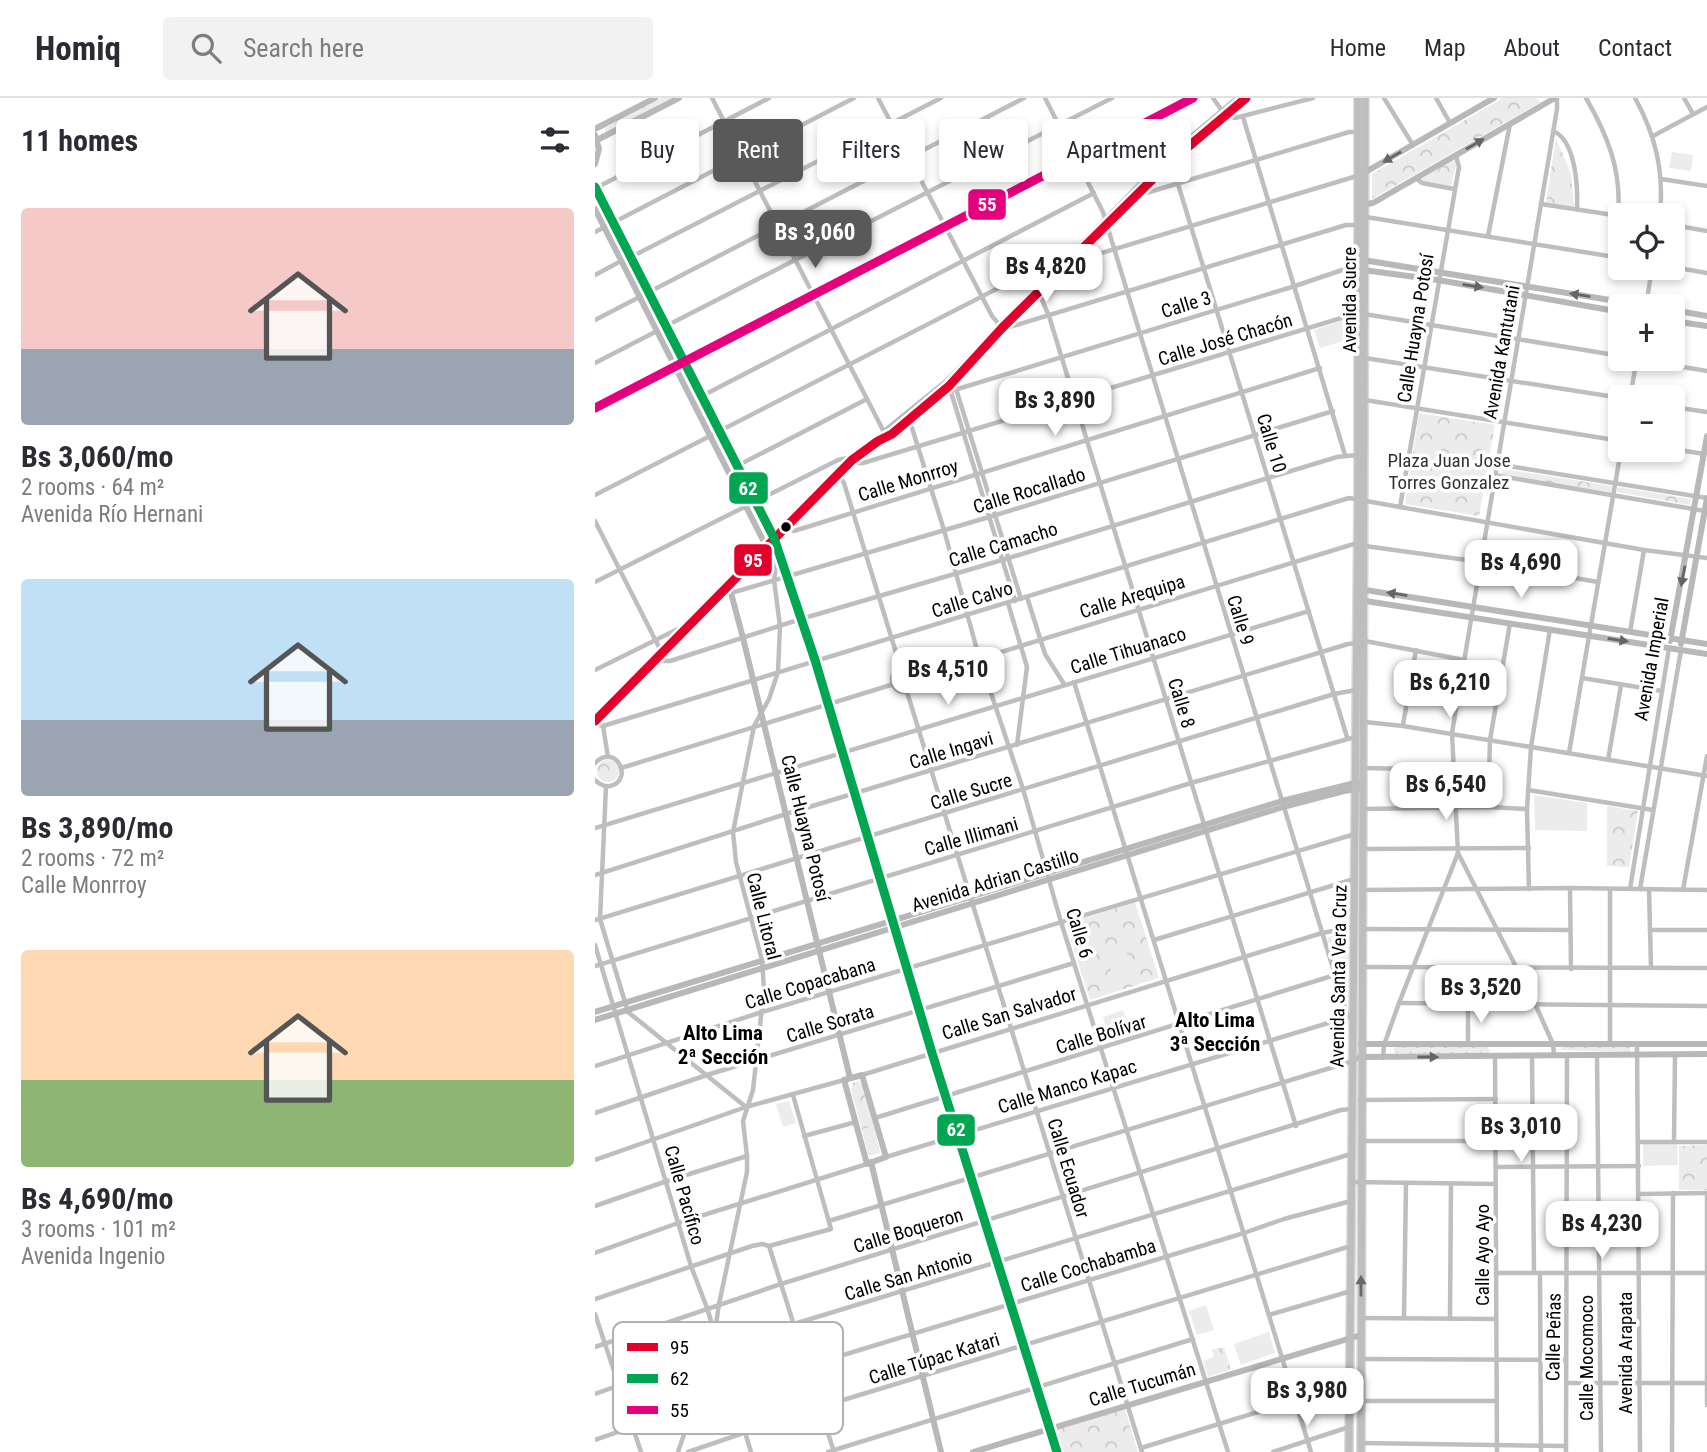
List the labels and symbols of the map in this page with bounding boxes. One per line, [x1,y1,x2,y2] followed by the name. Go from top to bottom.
[1466,137,1485,150] one-way arrow
[1383,151,1402,163] one-way arrow
[967,188,1007,221] line badge: 55
[977,193,997,216] text: 55
[743,211,887,270] pin: Bs 3,060
[974,244,1118,304] pin: Bs 4,820
[1338,247,1361,353] street label: Avenida Sucre
[1392,250,1439,404] street label: Calle Huayna Potosí
[1462,281,1484,292] one-way arrow
[1478,283,1525,421] street label: Avenida Kantutani
[1158,286,1214,323] street label: Calle 3
[1569,289,1591,300] one-way arrow
[1155,308,1295,371] street label: Calle José Chacón
[983,378,1127,438] pin: Bs 3,890
[1252,411,1291,475] street label: Calle 10
[1387,449,1511,494] park label: Plaza Juan Jose Torres Gonzalez
[855,454,961,507] street label: Calle Monrroy
[970,463,1088,518] street label: Calle Rocallado
[728,471,769,505] line badge: 62
[738,477,758,500] text: 62
[946,517,1060,572] street label: Calle Camacho
[779,520,793,534] unlabelled marker
[1449,540,1593,600] pin: Bs 4,690
[733,543,773,577] line badge: 95
[743,549,763,572] text: 95
[1677,565,1688,587] one-way arrow
[1077,570,1188,623] street label: Calle Arequipa
[929,576,1015,623] street label: Calle Calvo
[1385,588,1407,599] one-way arrow
[1222,592,1259,648] street label: Calle 9
[1629,596,1674,723] street label: Avenida Imperial
[1067,622,1189,679] street label: Calle Tihuanaco
[1607,635,1629,646] one-way arrow
[876,648,1020,707] pin: Bs 4,510
[1378,660,1522,720] pin: Bs 6,210
[1163,675,1200,731] street label: Calle 8
[906,727,996,774] street label: Calle Ingavi
[776,752,835,905] street label: Calle Huayna Potosí
[1374,762,1518,822] pin: Bs 6,540
[928,768,1015,815] street label: Calle Sucre
[922,812,1021,861] street label: Calle Illimani
[909,844,1082,917] street label: Avenida Adrian Castillo
[742,870,785,962] street label: Calle Litoral
[1325,884,1352,1068] street label: Avenida Santa Vera Cruz
[1061,905,1098,961] street label: Calle 6
[742,953,878,1014] street label: Calle Copacabana
[1409,965,1553,1025] pin: Bs 3,520
[939,982,1079,1045] street label: Calle San Salvador
[784,999,877,1048] street label: Calle Sorata
[1170,1008,1260,1056] district label: Alto Lima 3ª Sección
[1053,1010,1149,1059] street label: Calle Bolívar
[678,1021,768,1069] district label: Alto Lima 2ª Sección
[1417,1051,1439,1063] one-way arrow
[995,1054,1140,1119] street label: Calle Manco Kapac
[1449,1104,1593,1164] pin: Bs 3,010
[936,1113,976,1147] line badge: 62
[1042,1116,1095,1221] street label: Calle Ecuador
[946,1118,966,1141] text: 62
[659,1143,710,1247] street label: Calle Pacífico
[1530,1202,1674,1261] pin: Bs 4,230
[850,1203,966,1258] street label: Calle Boqueron
[1471,1204,1494,1306] street label: Calle Ayo Ayo
[1018,1234,1159,1297] street label: Calle Cochabamba
[841,1245,975,1306] street label: Calle San Antonio
[1355,1275,1367,1297] one-way arrow
[1614,1292,1637,1414] street label: Avenida Arapata
[1541,1293,1566,1381] street label: Calle Peñas
[1575,1295,1598,1421] street label: Calle Mocomoco
[613,1322,843,1434] legend
[866,1328,1002,1389] street label: Calle Túpac Katari
[670,1336,689,1359] text: 95
[1086,1357,1198,1412] street label: Calle Tucumán
[670,1367,689,1390] text: 62
[1235,1368,1379,1428] pin: Bs 3,980
[670,1399,689,1422] text: 55

